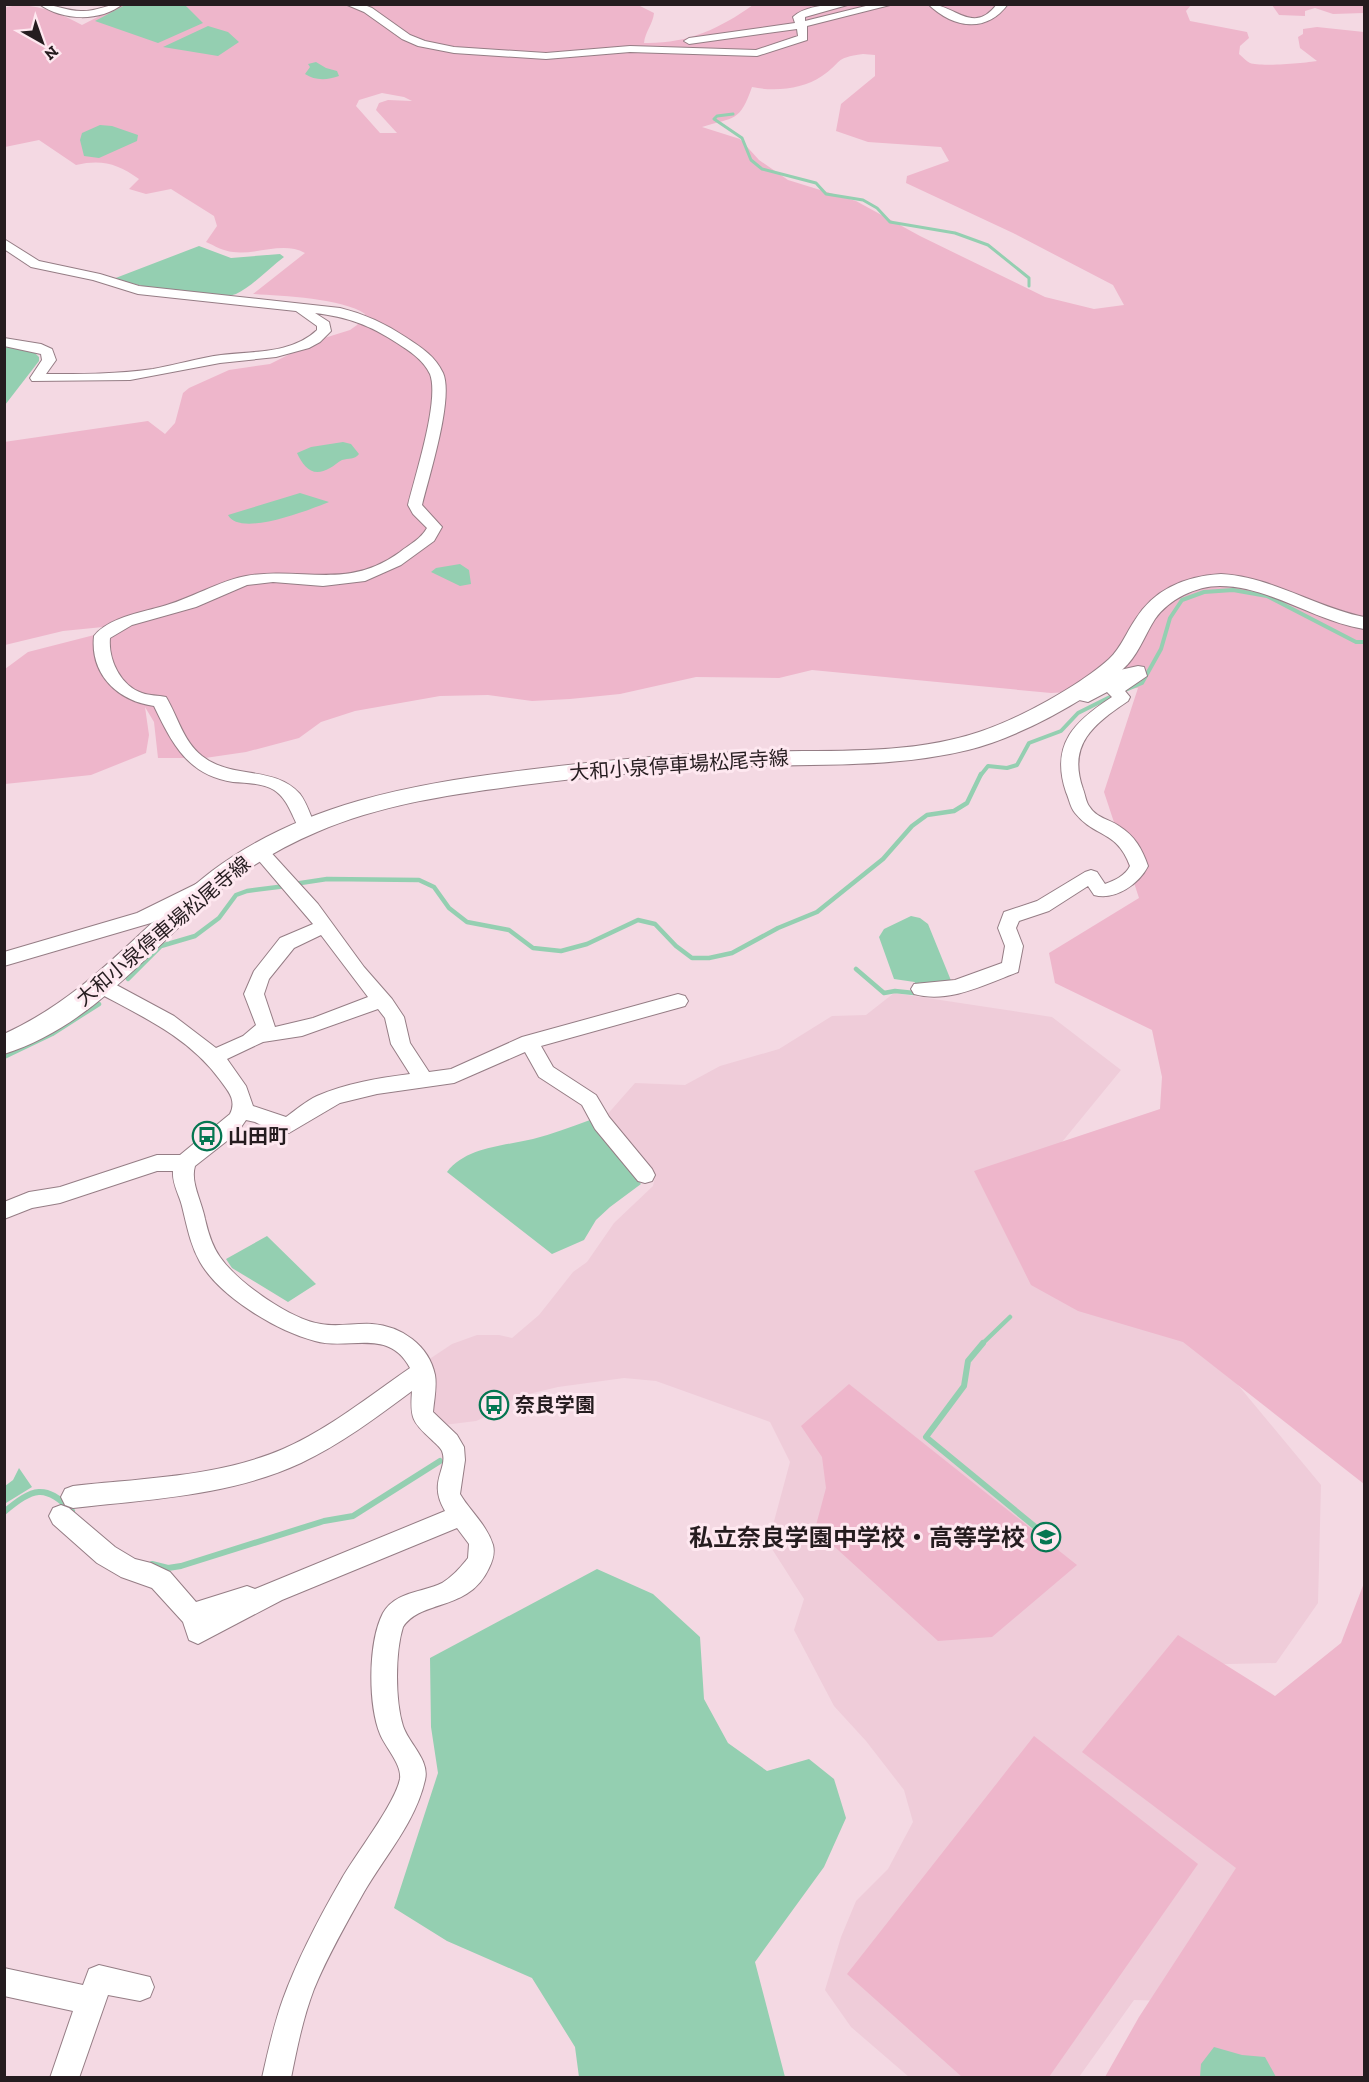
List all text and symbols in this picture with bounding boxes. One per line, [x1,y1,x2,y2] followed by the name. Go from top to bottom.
[12,12,72,72] north arrow
[41,42,62,64] text: N
[568,745,790,785] street label: 大和小泉停車場松尾寺線
[71,851,255,1011] street label: 大和小泉停車場松尾寺線
[191,1120,223,1152] bus stop icon: 山田町
[228,1124,288,1148] place label: 山田町
[478,1389,510,1421] bus stop icon: 奈良学園
[515,1393,595,1417] place label: 奈良学園
[1030,1521,1062,1553] school or university icon: 私立奈良学園中学校・高等学校
[689,1523,1025,1552] place label: 私立奈良学園中学校・高等学校

